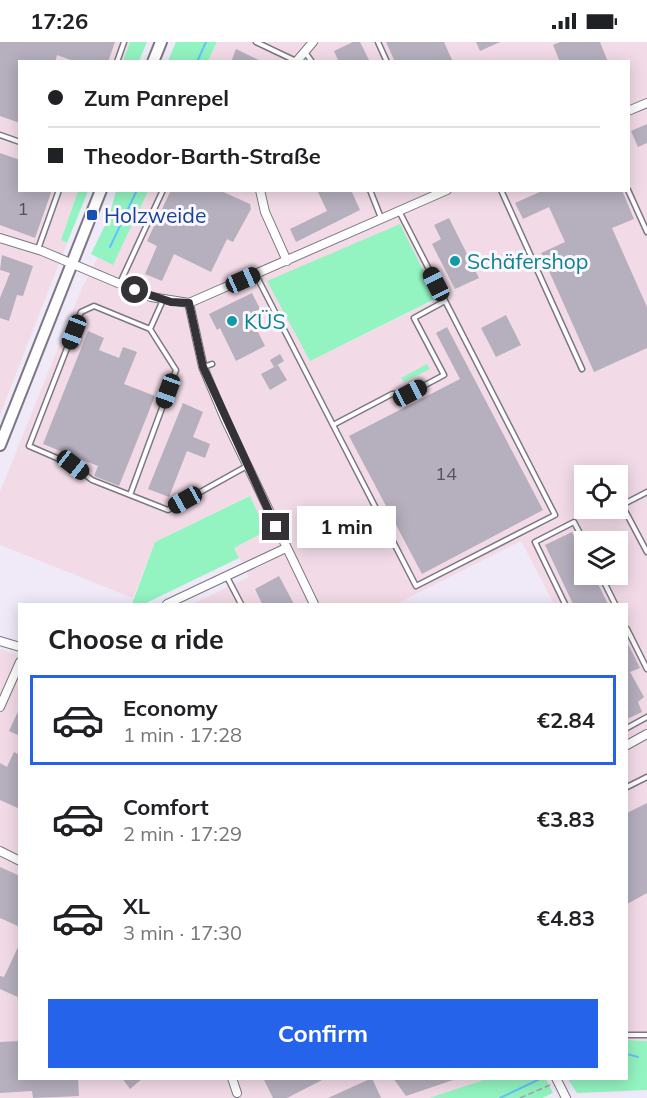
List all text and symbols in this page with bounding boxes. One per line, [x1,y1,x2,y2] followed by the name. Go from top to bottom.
[30,7,88,35] text: 17:26
[84,84,229,112] text: Zum Panrepel
[84,142,321,170] text: Theodor-Barth-Straße
[18,197,28,220] house number: 1
[104,202,206,228] place label: Holzweide
[85,208,99,222] marker: Holzweide
[467,248,588,274] place label: Schäfershop
[448,254,462,268] marker: Schäfershop
[223,264,263,296] car
[420,264,452,304] car
[121,276,148,303] route start
[244,308,286,334] place label: KÜS
[59,312,89,352] car
[225,314,239,328] marker: KÜS
[153,371,183,411] car
[390,377,430,409] car
[53,447,93,483] car
[435,462,457,485] house number: 14
[574,465,628,585] map controls
[574,465,628,519] button: locate
[165,483,205,517] car
[297,506,396,548] callout: 1 min
[262,513,289,540] route end
[320,514,373,539] text: 1 min
[574,531,628,585] button: layers
[48,622,224,656] text: Choose a ride
[51,693,105,747] icon: car
[123,694,218,722] text: Economy
[537,706,595,734] text: €2.84
[123,722,242,747] text: 1 min · 17:28
[51,792,105,846] icon: car
[123,793,209,821] text: Comfort
[537,805,595,833] text: €3.83
[123,821,242,846] text: 2 min · 17:29
[51,891,105,945] icon: car
[123,892,150,920] text: XL
[537,904,595,932] text: €4.83
[123,920,242,945] text: 3 min · 17:30
[48,999,598,1068] button: Confirm

